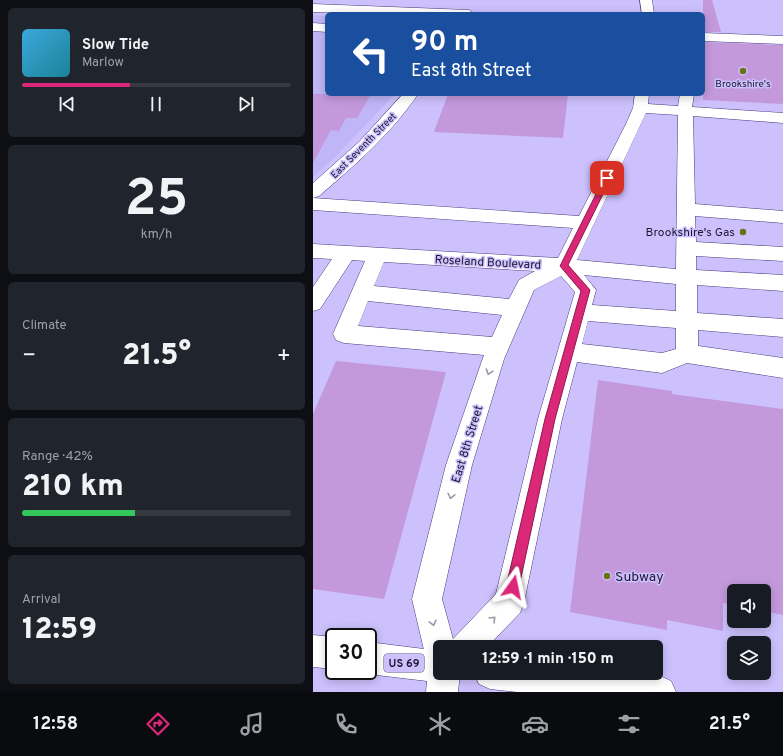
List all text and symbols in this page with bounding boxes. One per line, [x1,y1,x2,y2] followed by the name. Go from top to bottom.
[411,25,478,61] text: 90 m
[345,28,397,80] icon: left
[82,36,149,55] text: Slow Tide
[82,55,124,71] text: Marlow
[411,60,532,83] text: East 8th Street
[738,66,748,76] marker: Brookshire's
[715,78,771,91] place label: Brookshire's
[56,93,78,115] icon: previous
[145,93,167,115] icon: pause
[235,93,257,115] icon: next
[328,110,400,182] street label: East Seventh Street
[590,161,624,195] pin
[596,167,618,189] icon: arrive
[125,168,188,234] text: 25
[646,225,735,241] place label: Brookshire's Gas
[141,227,172,243] text: km/h
[738,227,748,237] marker: Brookshire's Gas
[434,252,542,274] street label: Roseland Boulevard
[22,318,67,334] text: Climate
[122,338,191,375] text: 21.5°
[22,343,36,370] text: −
[277,343,291,370] text: +
[485,368,494,375] one-way arrow
[449,404,487,485] street label: East 8th Street
[22,449,93,465] text: Range · 42%
[22,469,124,506] text: 210 km
[448,493,456,500] one-way arrow
[492,566,534,608] position arrow
[615,569,664,586] place label: Subway
[602,571,612,581] marker: Subway
[727,584,771,680] map controls
[727,584,771,628] button: sound
[22,592,61,608] text: Arrival
[22,612,97,649] text: 12:59
[488,616,496,624] one-way arrow
[428,619,437,626] one-way arrow
[325,628,377,680] speed limit sign: 30
[727,636,771,680] button: layers
[482,650,614,669] text: 12:59 · 1 min · 150 m
[384,654,424,672] road number: US 69
[144,710,172,738] icon: directions
[238,710,266,738] icon: music
[332,710,360,738] icon: phone
[426,710,454,738] icon: climate
[521,710,549,738] icon: car
[615,710,643,738] icon: filters
[33,713,78,736] text: 12:58
[709,713,750,736] text: 21.5°

